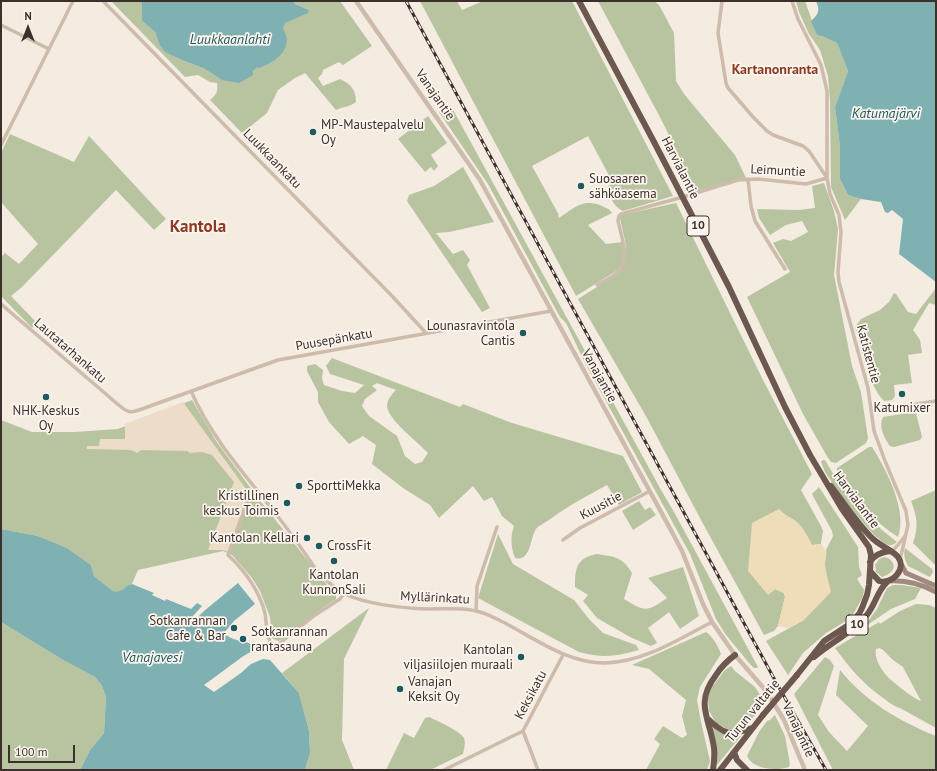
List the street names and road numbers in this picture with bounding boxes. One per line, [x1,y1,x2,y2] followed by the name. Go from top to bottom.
[412,67,458,123] street label: Vanajantie
[240,126,304,192] street label: Luukkaankatu
[658,134,702,202] street label: Harvialantie
[750,162,806,180] street label: Leimuntie
[687,216,709,236] road number: 10
[31,315,109,387] street label: Lautatarhankatu
[853,323,883,385] street label: Katistentie
[294,326,374,354] street label: Puusepänkatu
[578,347,620,405] street label: Vanajantie
[829,468,883,532] street label: Harvialantie
[577,489,625,523] street label: Kuusitie
[400,588,470,608] street label: Myllärinkatu
[846,615,868,635] road number: 10
[512,668,550,722] street label: Keksikatu
[723,676,783,746] street label: Turun valtatie
[779,700,817,760] street label: Vanajantie

